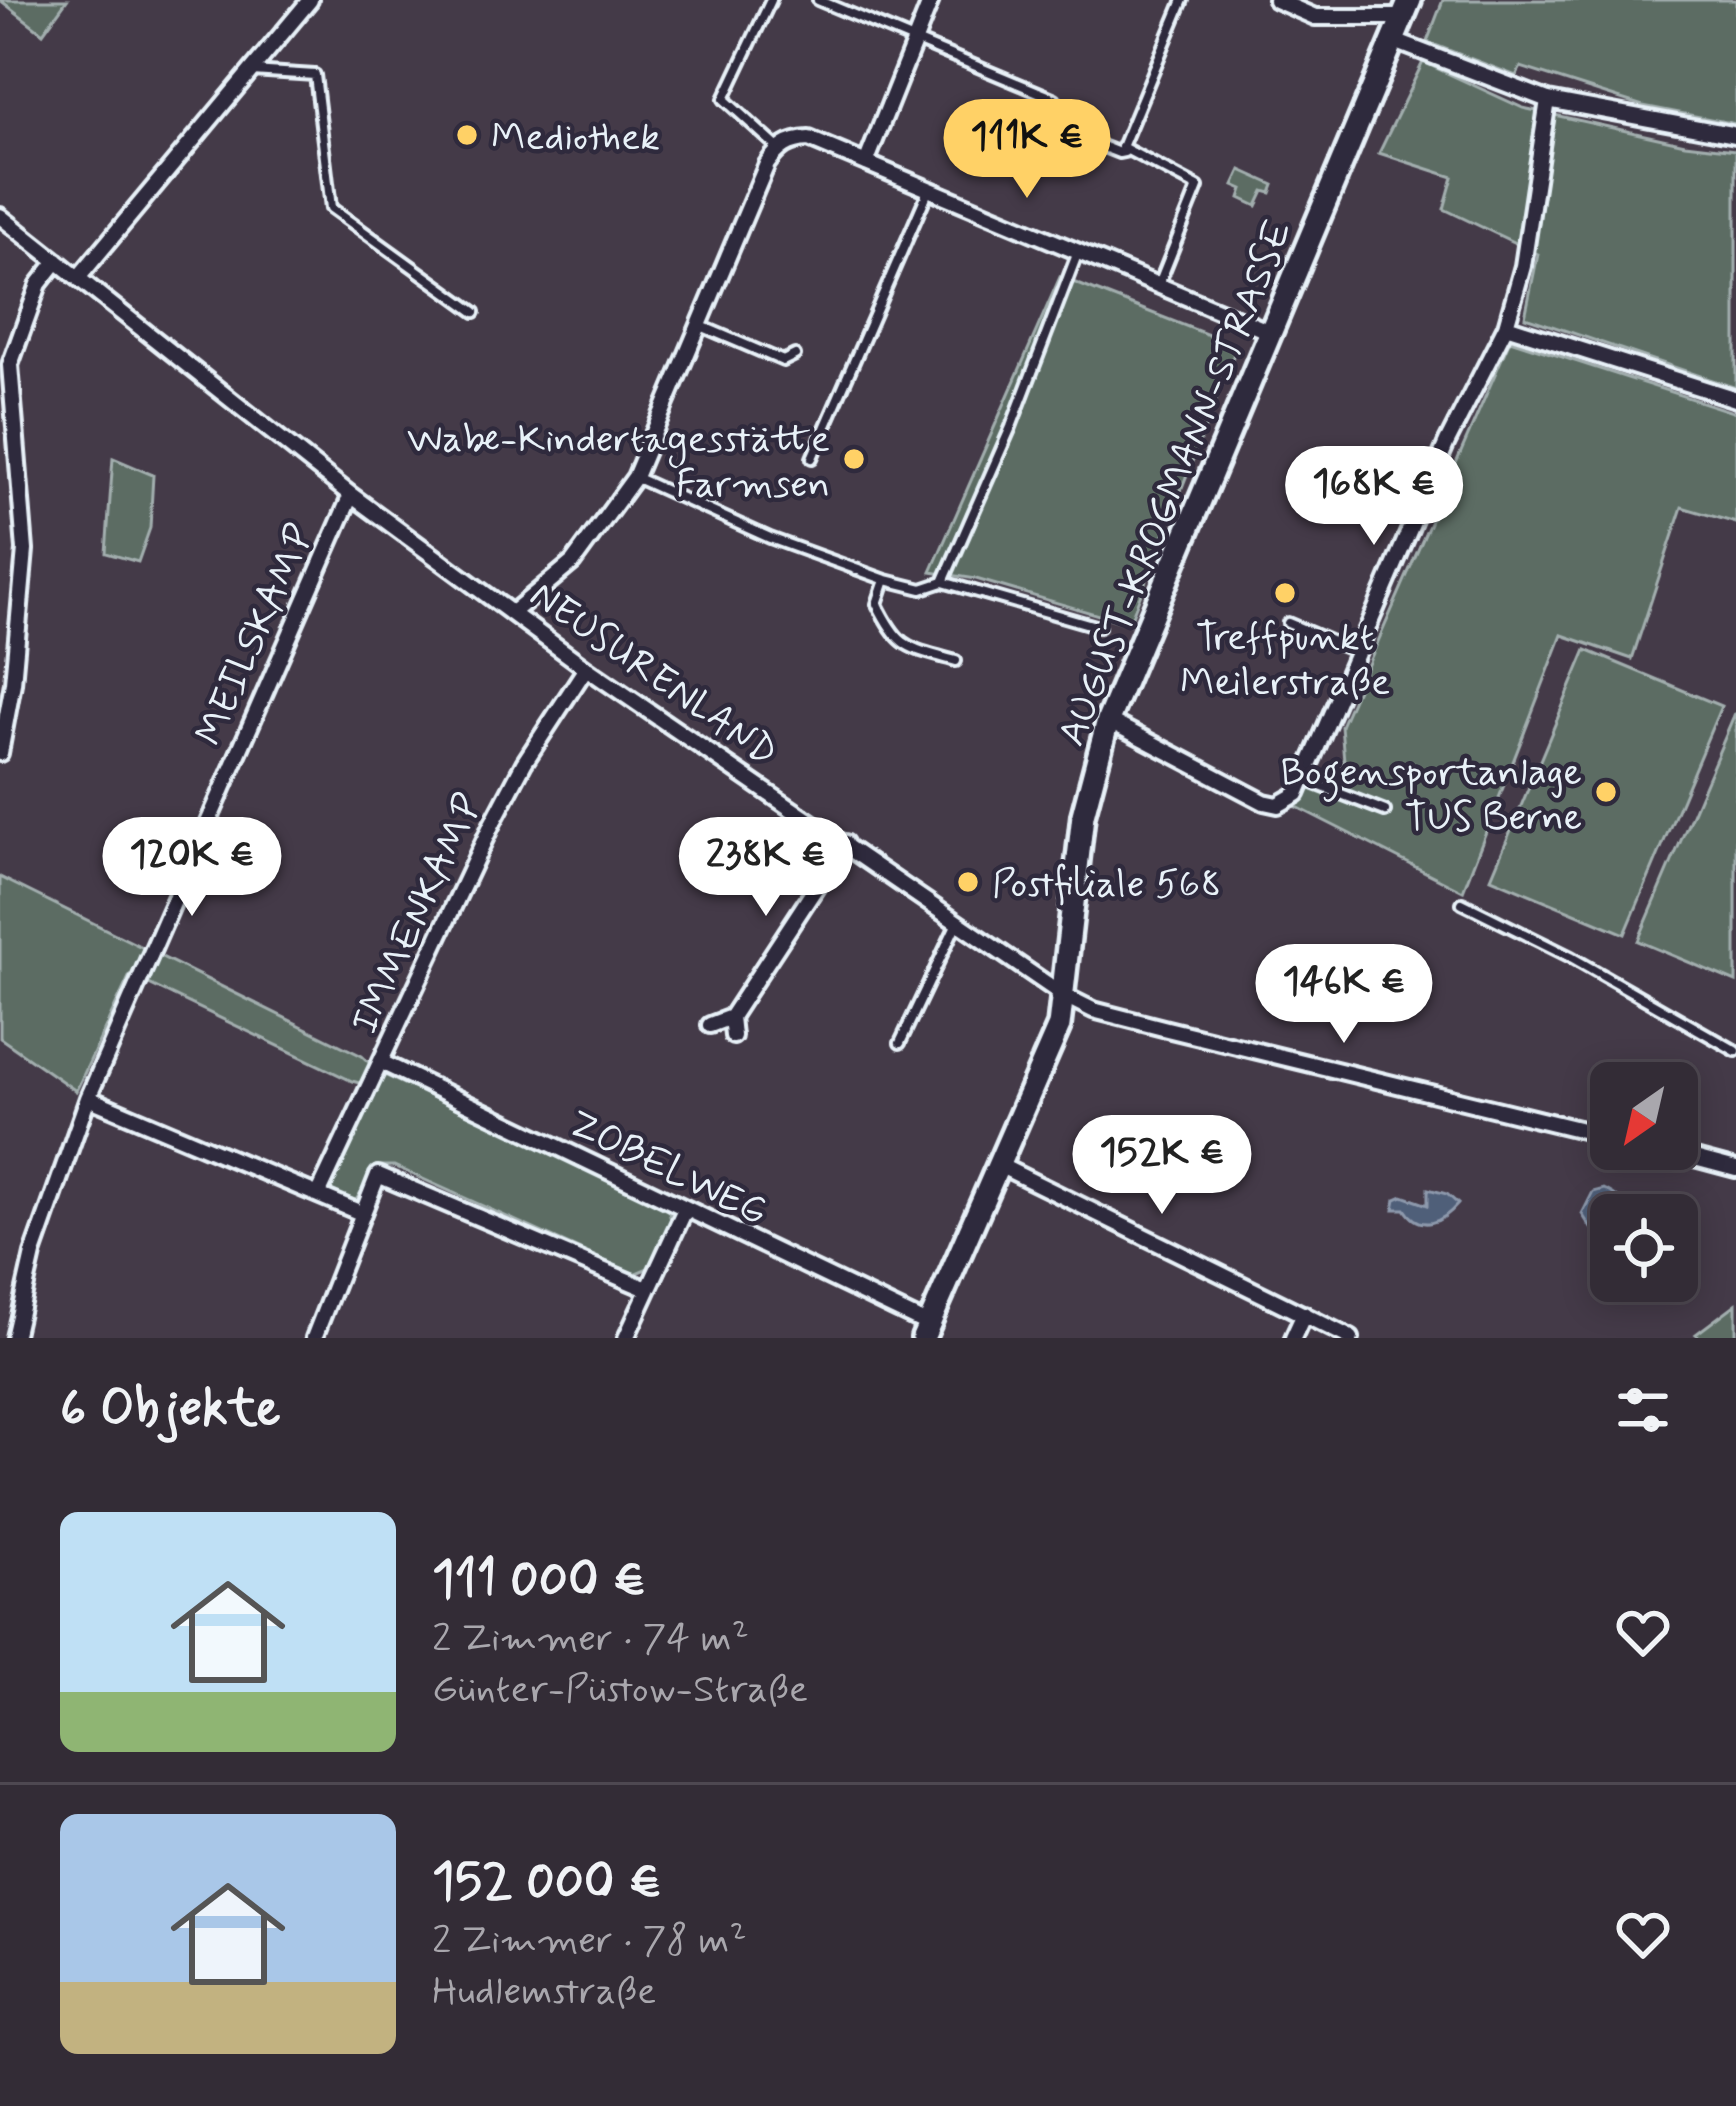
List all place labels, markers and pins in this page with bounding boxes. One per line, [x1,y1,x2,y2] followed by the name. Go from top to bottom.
[929,99,1125,201] pin: 111K €
[491,113,660,164] place label: Mediothek
[454,122,480,148] marker: Mediothek
[407,415,830,511] place label: Wabe-Kindertagesstätte Farmsen
[841,446,867,472] marker: Wabe-Kindertagesstätte Farmsen
[1276,446,1472,548] pin: 168K €
[1272,580,1298,606] marker: Treffpunkt Meilerstraße
[1180,613,1390,709] place label: Treffpunkt Meilerstraße
[1280,748,1582,844] place label: Bogensportanlage TUS Berne
[1593,779,1619,805] marker: Bogensportanlage TUS Berne
[94,817,290,919] pin: 120K €
[668,817,864,919] pin: 238K €
[992,860,1221,911] place label: Postfiliale 568
[955,869,981,895] marker: Postfiliale 568
[1246,944,1442,1046] pin: 146K €
[1064,1115,1260,1217] pin: 152K €

